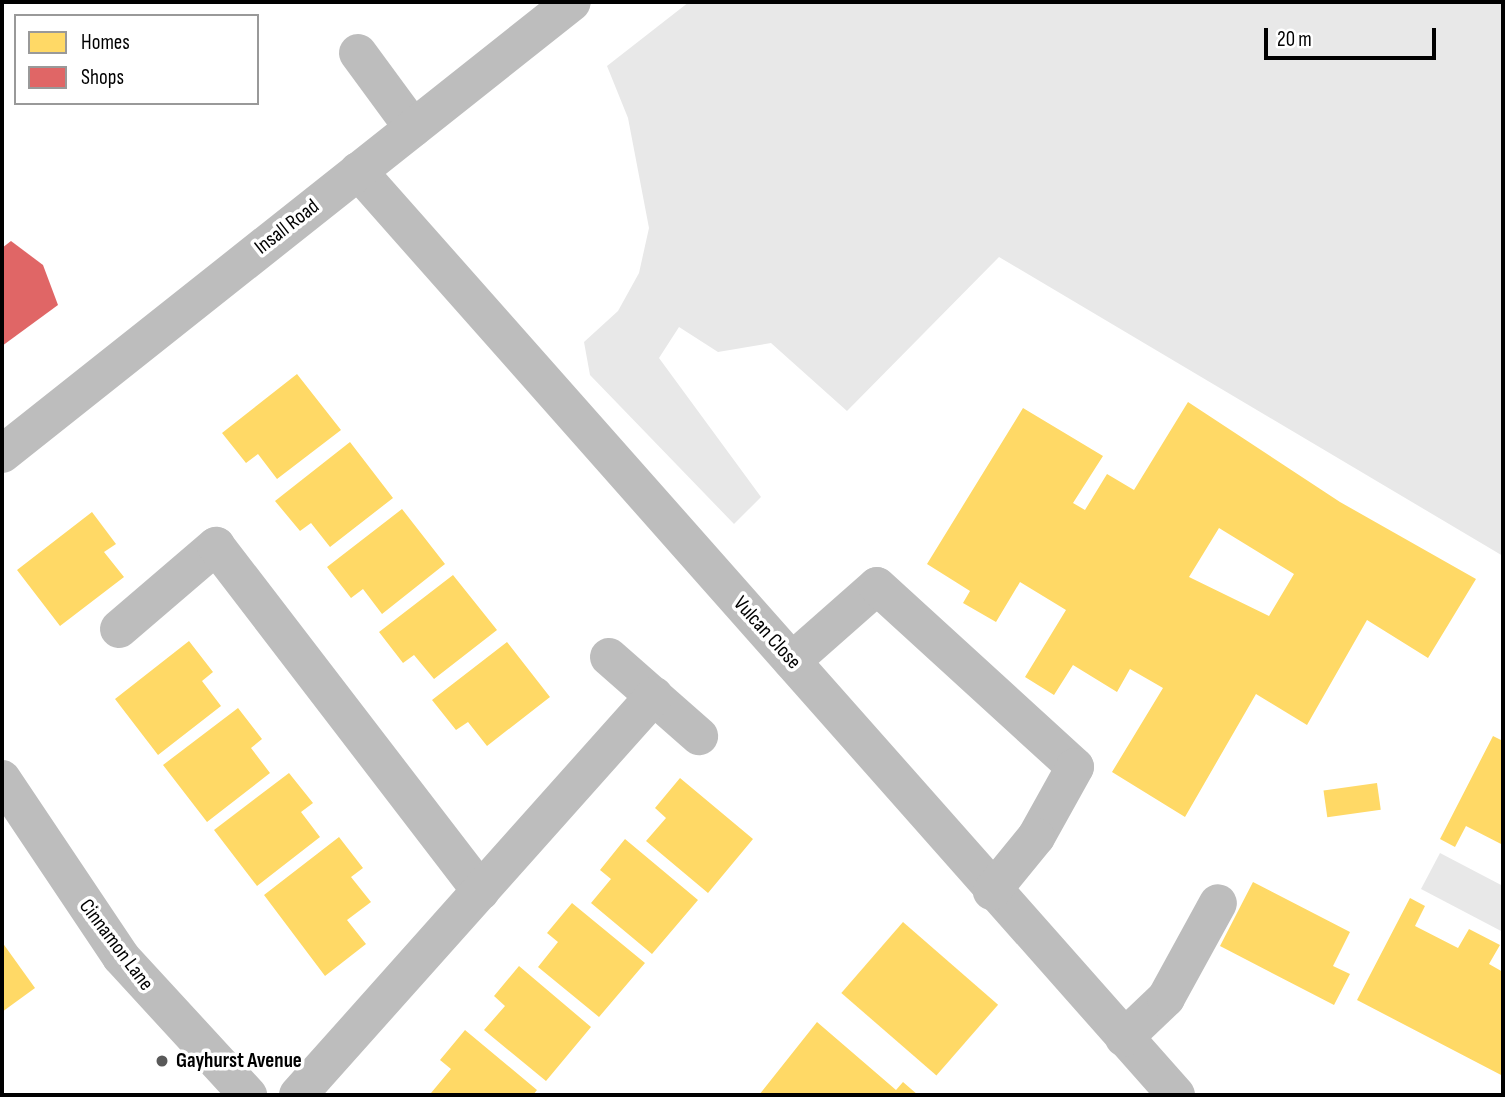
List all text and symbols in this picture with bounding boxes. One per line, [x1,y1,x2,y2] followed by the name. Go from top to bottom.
[14,14,259,105] legend
[1267,14,1438,58] scale bar
[1277,27,1312,52] text: 20 m
[81,30,130,55] text: Homes
[81,65,124,90] text: Shops
[250,194,324,260] street label: Insall Road
[728,591,806,675] street label: Vulcan Close
[73,894,159,996] street label: Cinnamon Lane
[176,1048,302,1074] place label: Gayhurst Avenue
[154,1053,170,1069] marker: Gayhurst Avenue

